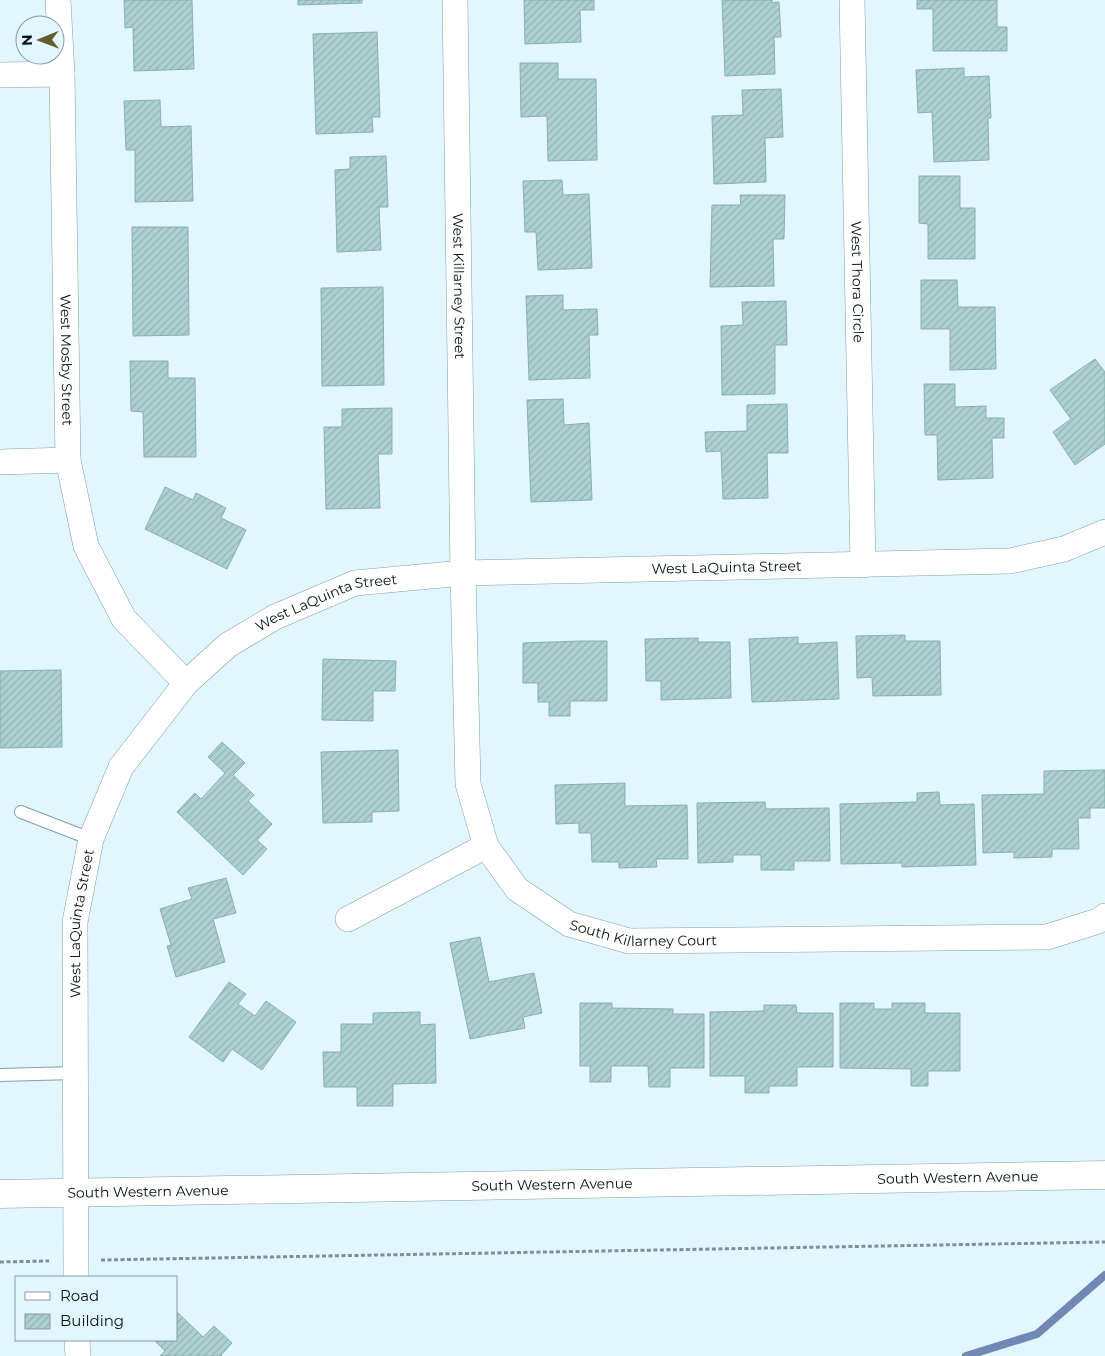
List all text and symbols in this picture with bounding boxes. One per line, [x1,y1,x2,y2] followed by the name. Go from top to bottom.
[15,15,65,65] north arrow
[18,34,36,46] text: N
[449,213,469,359] street label: West Killarney Street
[847,221,868,343] street label: West Thora Circle
[56,294,76,426] street label: West Mosby Street
[651,557,802,578] street label: West LaQuinta Street
[252,570,398,636] street label: West LaQuinta Street
[66,847,98,998] street label: West LaQuinta Street
[568,916,717,950] street label: South Killarney Court
[877,1167,1039,1188] street label: South Western Avenue
[471,1174,633,1195] street label: South Western Avenue
[67,1181,229,1202] street label: South Western Avenue
[15,1276,178,1341] legend
[60,1286,99,1305] text: Road
[60,1311,124,1330] text: Building

